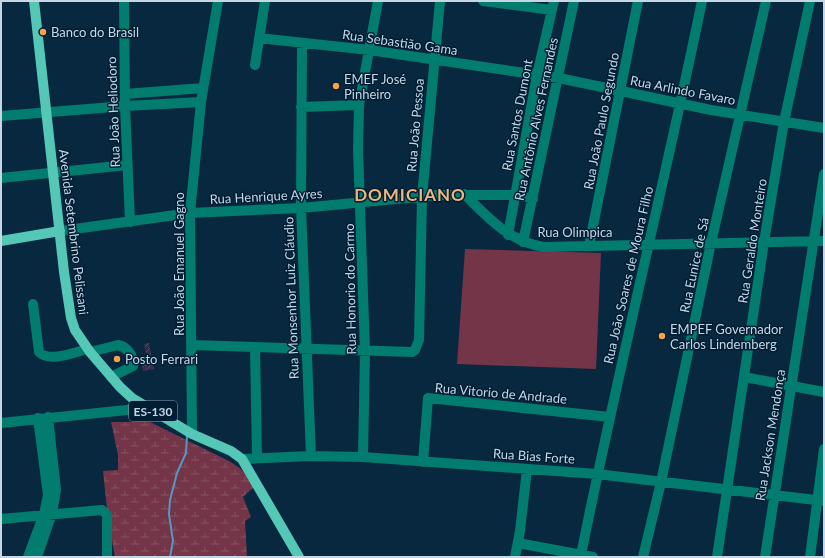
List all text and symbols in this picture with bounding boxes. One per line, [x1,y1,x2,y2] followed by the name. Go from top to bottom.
[51,24,139,40] place label: Banco do Brasil
[341,26,459,58] street label: Rua Sebastião Gama
[38,27,48,37] marker: Banco do Brasil
[511,36,561,202] street label: Rua Antônio Alves Fernandes
[580,51,622,191] street label: Rua João Paulo Segundo
[103,56,123,168] street label: Rua João Heliodoro
[498,57,536,172] street label: Rua Santos Dumont
[344,71,406,102] place label: EMEF José Pinheiro
[629,72,737,108] street label: Rua Arlindo Favaro
[403,78,427,172] street label: Rua João Pessoa
[331,81,341,91] marker: EMEF José Pinheiro
[56,148,92,316] street label: Avenida Setembrino Pelissani
[734,177,770,305] street label: Rua Geraldo Monteiro
[354,184,466,205] district label: DOMICIANO
[209,185,323,207] street label: Rua Henrique Ayres
[600,185,656,365] street label: Rua João Soares de Moura Filho
[171,192,187,336] street label: Rua João Emanuel Gagno
[280,216,302,380] street label: Rua Monsenhor Luiz Cláudio
[676,216,712,314] street label: Rua Eunice de Sá
[341,223,359,355] street label: Rua Honorio do Carmo
[537,224,613,240] street label: Rua Olimpica
[670,321,783,352] place label: EMPEF Governador Carlos Lindemberg
[657,331,667,341] marker: EMPEF Governador Carlos Lindemberg
[125,351,198,367] place label: Posto Ferrari
[112,354,122,364] marker: Posto Ferrari
[752,368,788,502] street label: Rua Jackson Mendonça
[434,379,568,407] street label: Rua Vitorio de Andrade
[129,401,177,421] road number: ES-130
[492,445,576,467] street label: Rua Bias Forte

